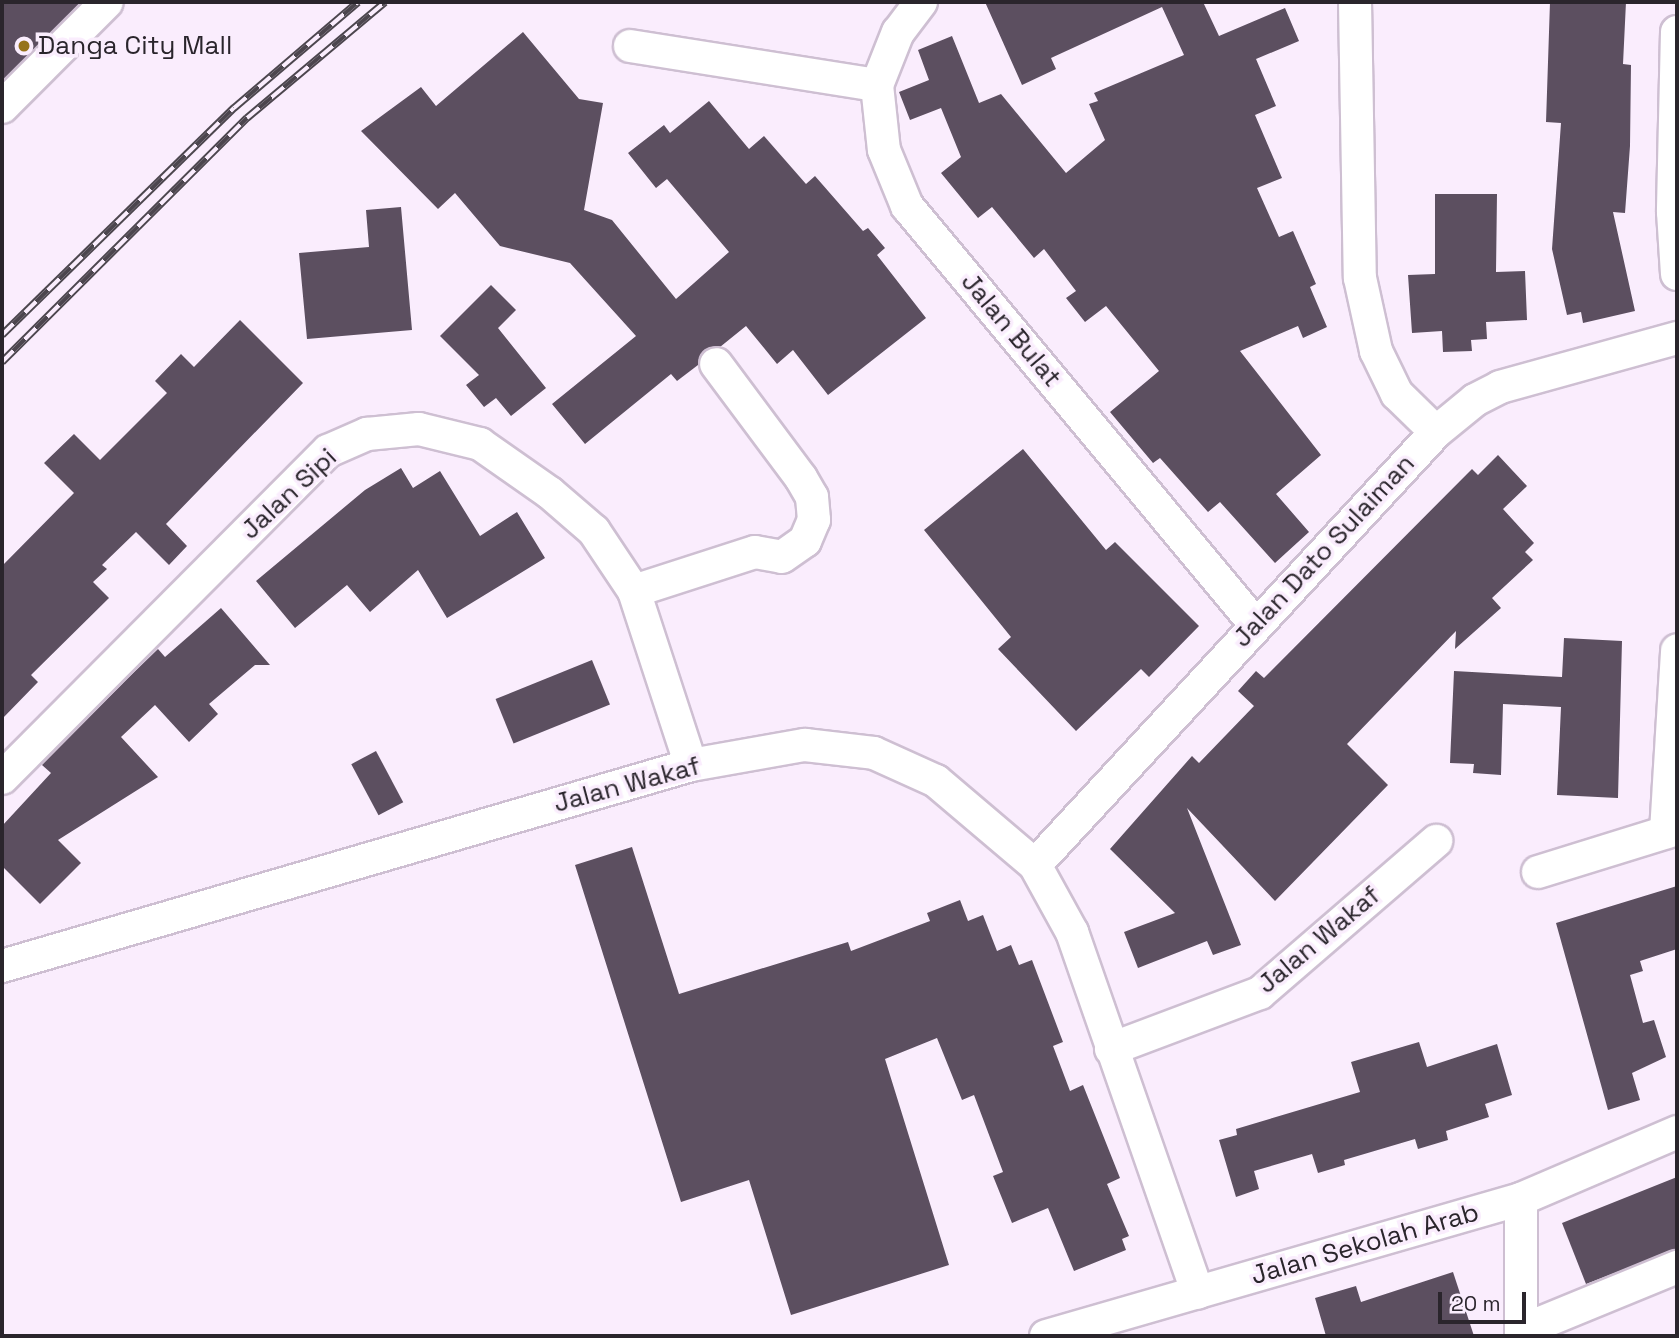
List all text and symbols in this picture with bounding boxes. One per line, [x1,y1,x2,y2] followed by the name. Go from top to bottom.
[38,30,232,62] place label: Danga City Mall
[16,38,32,54] marker: Danga City Mall
[954,267,1068,393] street label: Jalan Bulat
[235,442,343,546] street label: Jalan Sipi
[1227,448,1421,654] street label: Jalan Dato Sulaiman
[550,750,704,820] street label: Jalan Wakaf
[1251,880,1387,1000] street label: Jalan Wakaf
[1247,1197,1483,1291] street label: Jalan Sekolah Arab
[1441,1278,1528,1322] scale bar
[1451,1290,1501,1317] text: 20 m

